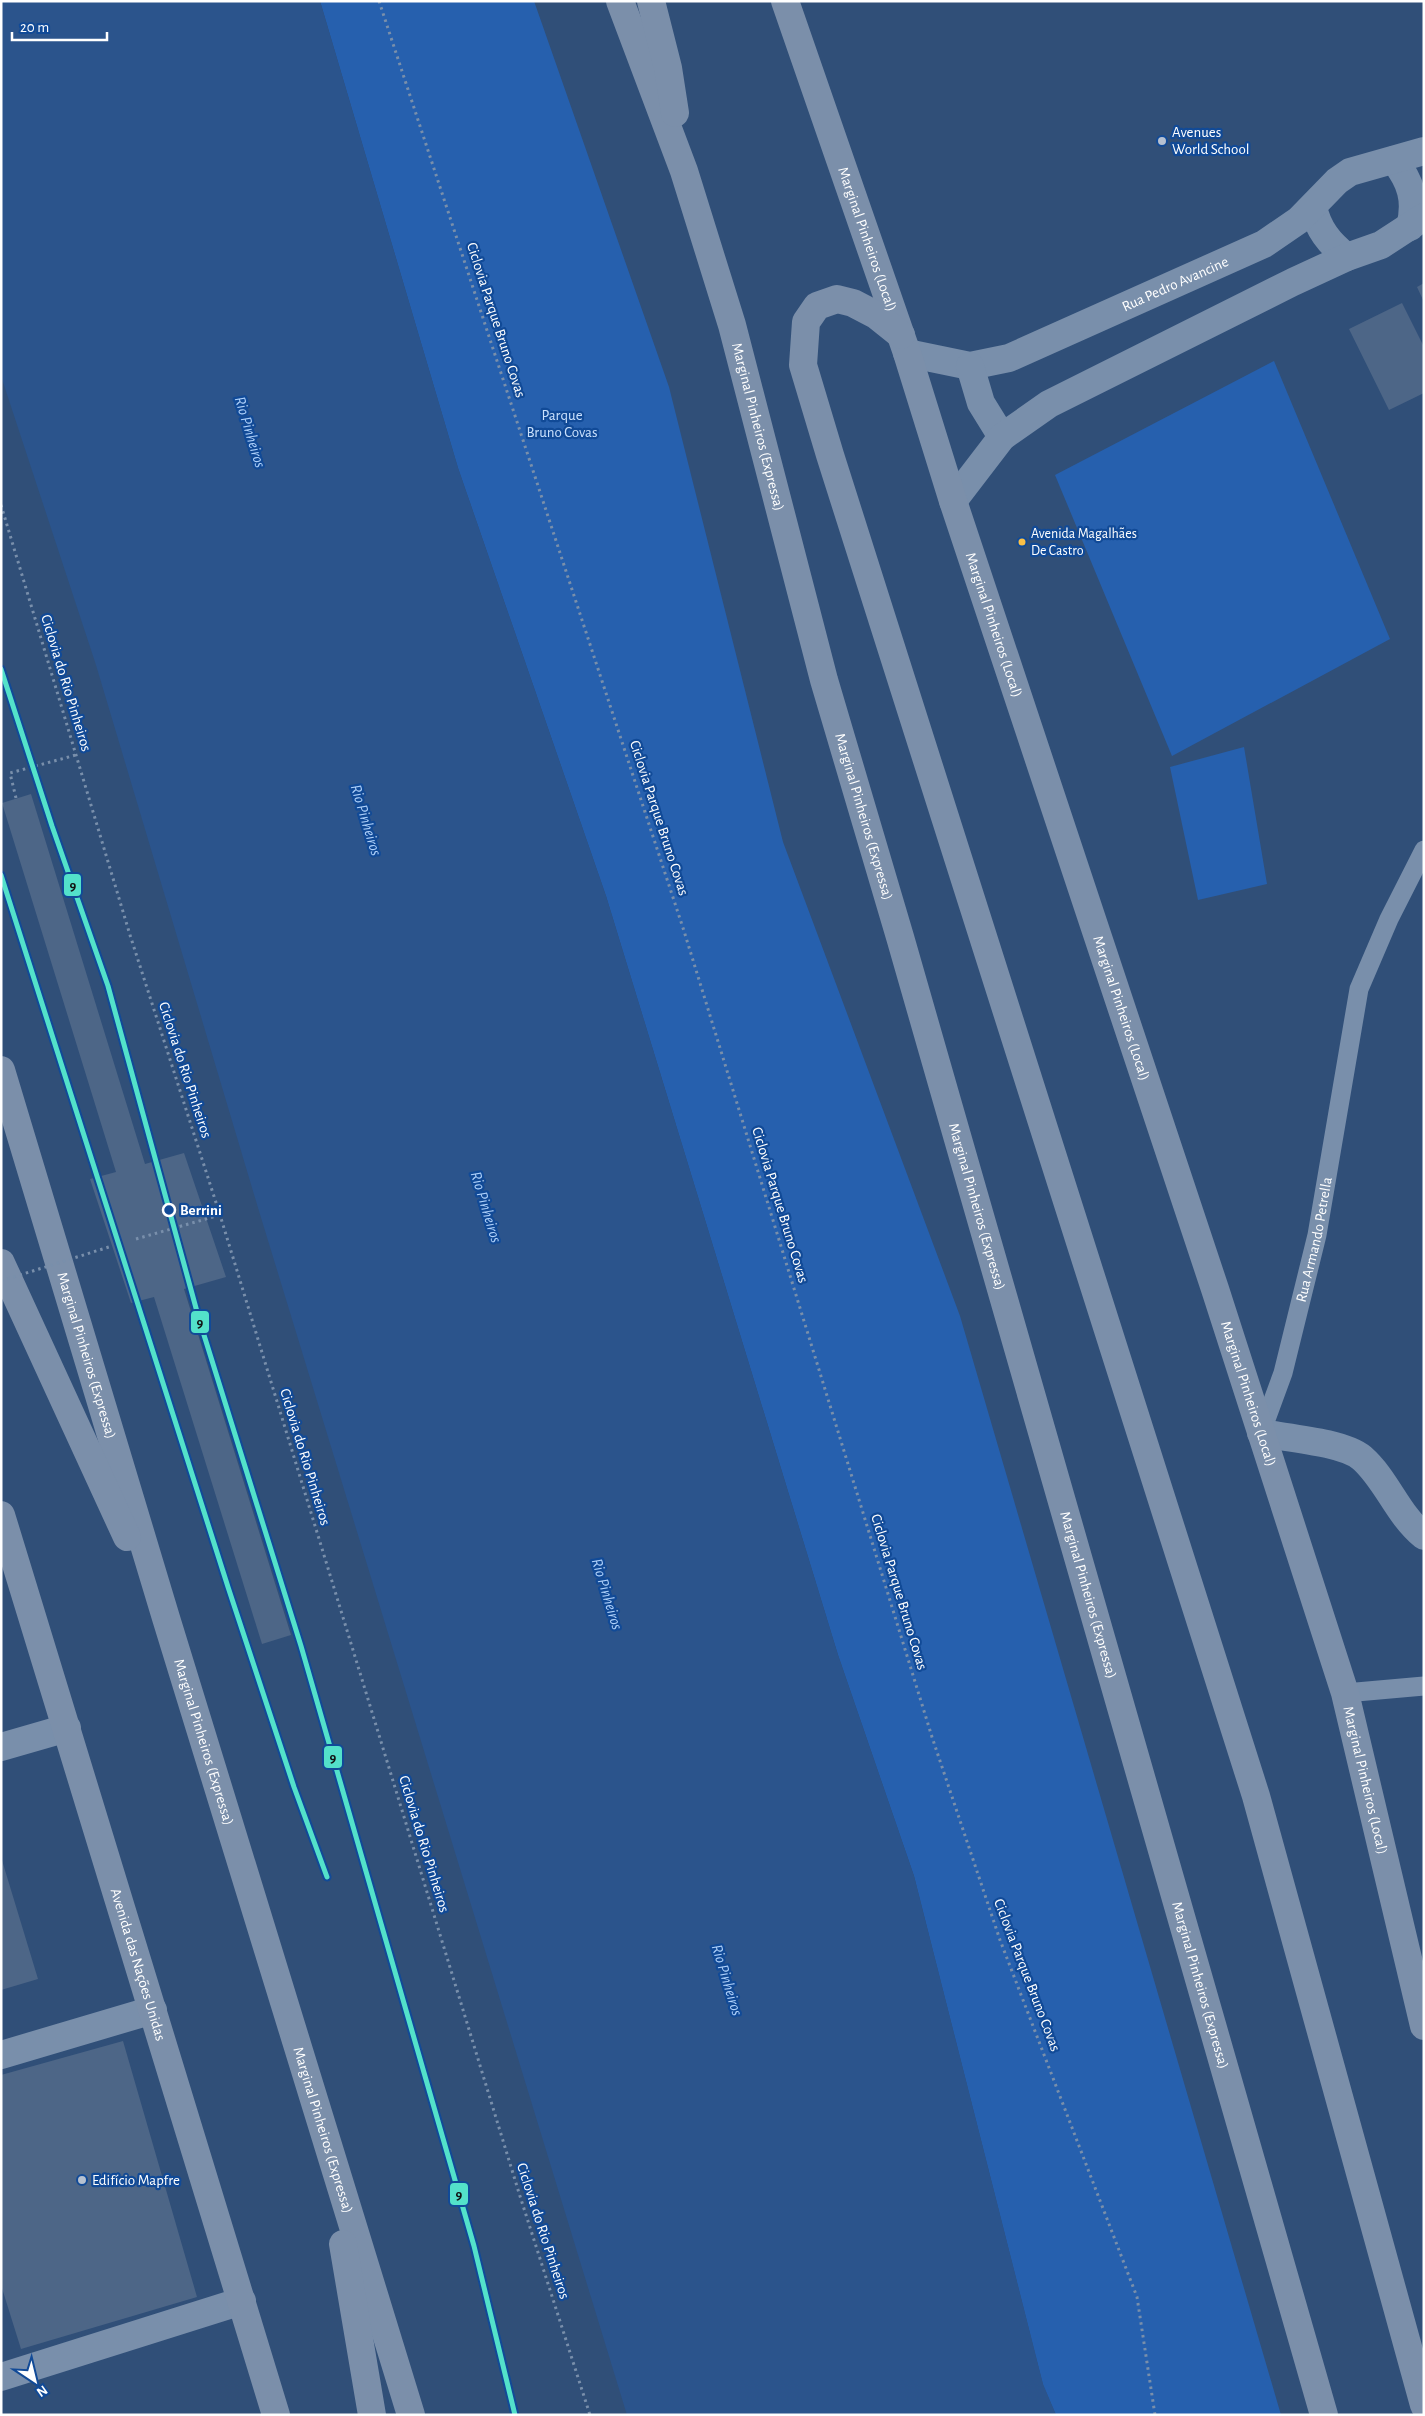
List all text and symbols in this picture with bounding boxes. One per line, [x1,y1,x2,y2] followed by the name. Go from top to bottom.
[12,10,108,42] scale bar
[20,20,49,35] text: 20 m
[1172,125,1250,157] place label: Avenues World School
[1156,135,1168,147] marker: Avenues World School
[836,165,899,313] street label: Marginal Pinheiros (Local)
[464,241,528,399] street label: Ciclovia Parque Bruno Covas
[1120,253,1231,314] street label: Rua Pedro Avancine
[729,341,787,512] street label: Marginal Pinheiros (Expressa)
[232,394,268,470] water label: Rio Pinheiros
[526,408,598,440] park label: Parque Bruno Covas
[1031,527,1137,558] place label: Avenida Magalhães De Castro
[1017,537,1027,547] marker: Avenida Magalhães De Castro
[963,550,1025,699] street label: Marginal Pinheiros (Local)
[38,613,94,753] street label: Ciclovia do Rio Pinheiros
[833,731,896,902] street label: Marginal Pinheiros (Expressa)
[627,739,691,897] street label: Ciclovia Parque Bruno Covas
[348,782,384,858] water label: Rio Pinheiros
[63,873,82,897] line badge: 9
[70,879,77,893] text: 9
[1091,934,1153,1082] street label: Marginal Pinheiros (Local)
[156,1000,214,1140] street label: Ciclovia do Rio Pinheiros
[946,1121,1008,1292] street label: Marginal Pinheiros (Expressa)
[749,1125,811,1285] street label: Ciclovia Parque Bruno Covas
[468,1169,504,1245] water label: Rio Pinheiros
[1293,1176,1334,1304] street label: Rua Armando Petrella
[162,1203,176,1217] marker: Berrini
[180,1203,222,1218] place label: Berrini
[55,1270,119,1440] street label: Marginal Pinheiros (Expressa)
[190,1310,210,1334] line badge: 9
[197,1316,204,1330] text: 9
[1218,1319,1279,1468] street label: Marginal Pinheiros (Local)
[277,1387,333,1527] street label: Ciclovia do Rio Pinheiros
[1058,1510,1120,1680] street label: Marginal Pinheiros (Expressa)
[868,1512,930,1672] street label: Ciclovia Parque Bruno Covas
[589,1556,625,1632] water label: Rio Pinheiros
[172,1657,237,1827] street label: Marginal Pinheiros (Expressa)
[1341,1705,1390,1856] street label: Marginal Pinheiros (Local)
[323,1745,343,1769] line badge: 9
[330,1751,337,1765] text: 9
[396,1774,452,1914] street label: Ciclovia do Rio Pinheiros
[108,1886,169,2043] street label: Avenida das Nações Unidas
[991,1897,1063,2053] street label: Ciclovia Parque Bruno Covas
[1170,1900,1232,2070] street label: Marginal Pinheiros (Expressa)
[709,1942,745,2018] water label: Rio Pinheiros
[291,2045,356,2215] street label: Marginal Pinheiros (Expressa)
[514,2161,572,2301] street label: Ciclovia do Rio Pinheiros
[92,2173,180,2188] place label: Edifício Mapfre
[76,2174,88,2186] marker: Edifício Mapfre
[449,2182,469,2206] line badge: 9
[456,2188,463,2202] text: 9
[10,2356,60,2406] north arrow
[34,2382,50,2399] text: N

